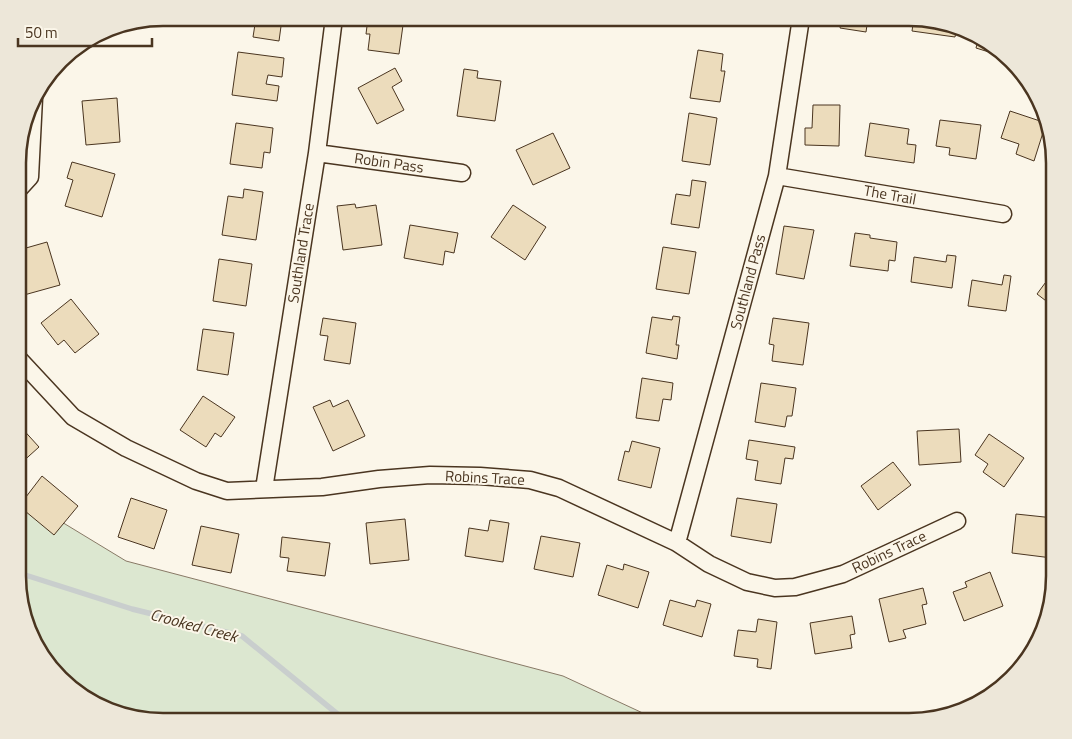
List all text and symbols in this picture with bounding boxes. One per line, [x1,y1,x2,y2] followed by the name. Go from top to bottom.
[18,15,151,47] scale bar
[25,21,58,44] text: 50 m
[353,146,425,179] street label: Robin Pass
[862,179,918,210] street label: The Trail
[281,201,320,305] street label: Southland Trace
[724,232,771,332] street label: Southland Pass
[445,464,526,491] street label: Robins Trace
[848,524,930,579] street label: Robins Trace
[148,602,242,649] water label: Crooked Creek

